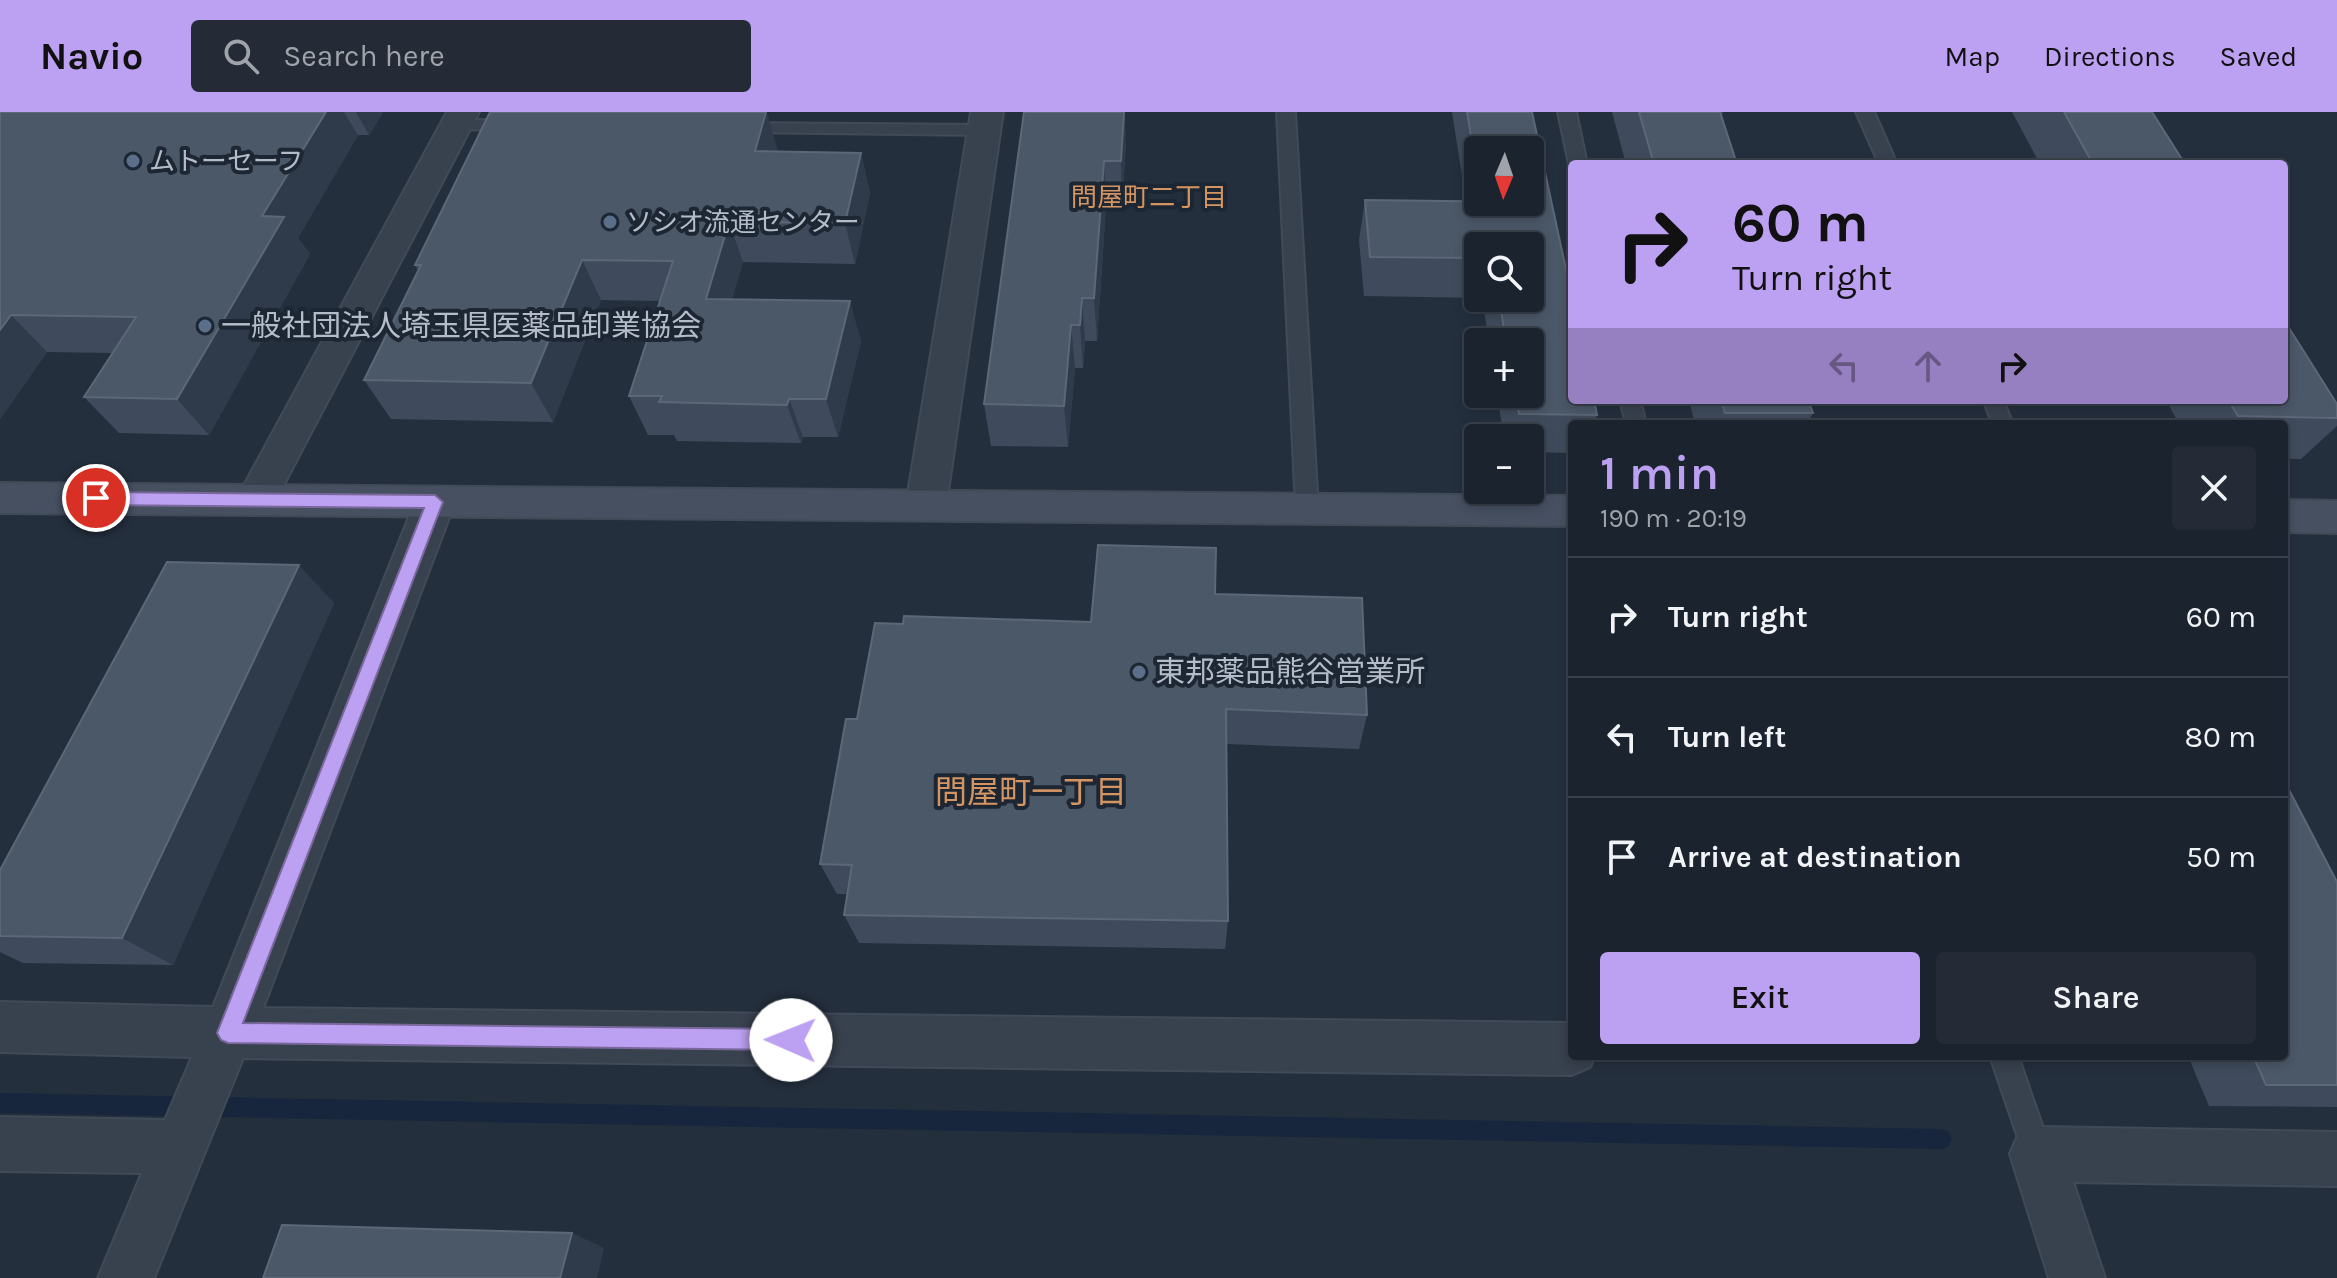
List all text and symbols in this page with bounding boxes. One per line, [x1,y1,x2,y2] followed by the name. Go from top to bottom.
[191,20,751,92] search box
[40,34,143,79] text: Navio
[219,34,263,78] icon: search
[283,38,445,74] text: Search here
[1945,40,2000,73] text: Map
[2044,40,2176,73] text: Directions
[2220,40,2297,73] text: Saved
[1464,136,1544,216] north arrow
[1464,136,1544,504] map controls
[149,146,303,177] place label: ムトーセーフ
[124,152,142,170] marker: ムトーセーフ
[1071,182,1227,213] district label: 問屋町二丁目
[1732,190,1869,255] text: 60 m
[1600,192,1704,296] icon: right
[626,207,860,238] place label: ソシオ流通センター
[601,213,619,231] marker: ソシオ流通センター
[1464,232,1544,312] button: search
[1732,257,1892,299] text: Turn right
[221,308,701,344] place label: 一般社団法人埼玉県医薬品卸業協会
[196,317,214,335] marker: 一般社団法人埼玉県医薬品卸業協会
[1464,328,1544,408] button: +
[1822,344,1866,388] icon: left
[1906,344,1950,388] icon: ahead
[1990,344,2034,388] icon: right
[1464,424,1544,504] button: −
[1600,445,1719,501] text: 1 min
[2172,446,2256,530] button: close
[62,464,130,532] pin
[74,476,118,520] icon: arrive
[1600,503,1747,534] text: 190 m · 20:19
[1600,595,1644,639] icon: right
[1668,599,1808,635] text: Turn right
[2186,599,2256,635] text: 60 m
[1155,654,1425,690] place label: 東邦薬品熊谷営業所
[1130,663,1148,681] marker: 東邦薬品熊谷営業所
[1600,715,1644,759] icon: left
[1668,719,1786,755] text: Turn left
[2185,719,2256,755] text: 80 m
[935,774,1127,811] district label: 問屋町一丁目
[1600,835,1644,879] icon: arrive
[1668,839,1962,875] text: Arrive at destination
[2186,839,2256,875] text: 50 m
[1600,952,1920,1044] button: Exit
[1936,952,2256,1044] button: Share
[749,998,833,1082] position arrow

